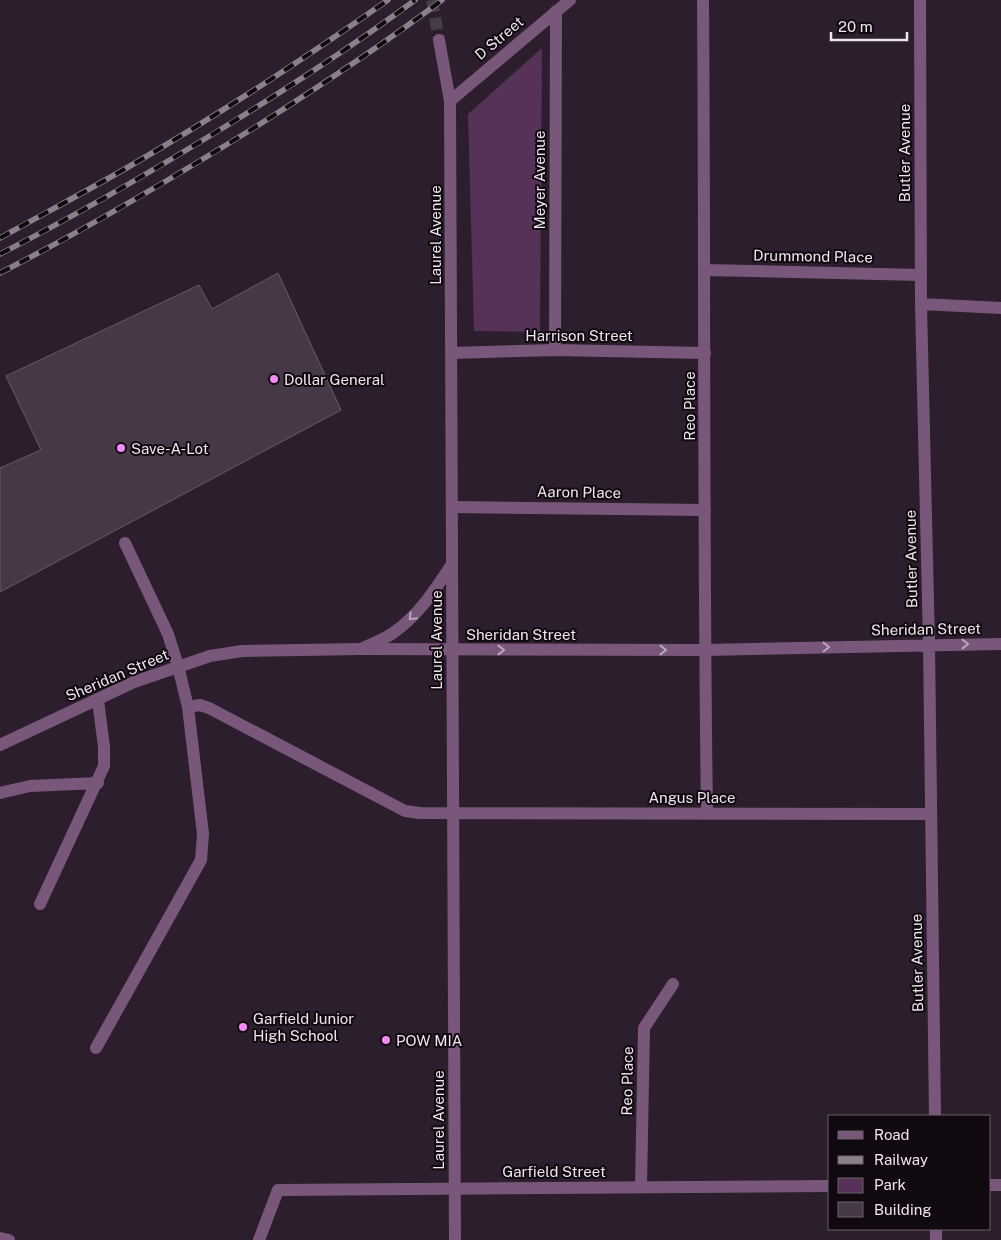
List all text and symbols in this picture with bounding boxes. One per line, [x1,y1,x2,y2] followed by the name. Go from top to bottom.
[831,10,907,42] scale bar
[471,13,527,63] street label: D Street
[838,18,873,35] text: 20 m
[896,104,913,202] street label: Butler Avenue
[531,131,548,229] street label: Meyer Avenue
[427,185,444,285] street label: Laurel Avenue
[753,246,873,266] street label: Drummond Place
[525,327,633,344] street label: Harrison Street
[284,371,385,388] place label: Dollar General
[681,371,698,441] street label: Reo Place
[268,373,280,385] marker: Dollar General
[131,440,209,457] place label: Save-A-Lot
[115,442,127,454] marker: Save-A-Lot
[537,483,621,501] street label: Aaron Place
[902,510,920,608] street label: Butler Avenue
[428,590,445,690] street label: Laurel Avenue
[408,611,417,620] one-way arrow
[871,620,981,638] street label: Sheridan Street
[466,626,576,643] street label: Sheridan Street
[962,639,969,649] one-way arrow
[822,642,830,652] one-way arrow
[497,645,505,655] one-way arrow
[660,645,667,655] one-way arrow
[63,646,171,704] street label: Sheridan Street
[648,789,736,806] street label: Angus Place
[908,914,926,1012] street label: Butler Avenue
[253,1010,354,1044] place label: Garfield Junior High School
[237,1021,249,1033] marker: Garfield Junior High School
[396,1032,463,1049] place label: POW MIA
[380,1034,392,1046] marker: POW MIA
[618,1046,636,1116] street label: Reo Place
[430,1070,447,1170] street label: Laurel Avenue
[828,1115,991,1230] legend
[874,1126,910,1143] text: Road
[874,1151,928,1168] text: Railway
[502,1163,606,1180] street label: Garfield Street
[874,1176,906,1193] text: Park
[874,1201,932,1218] text: Building

